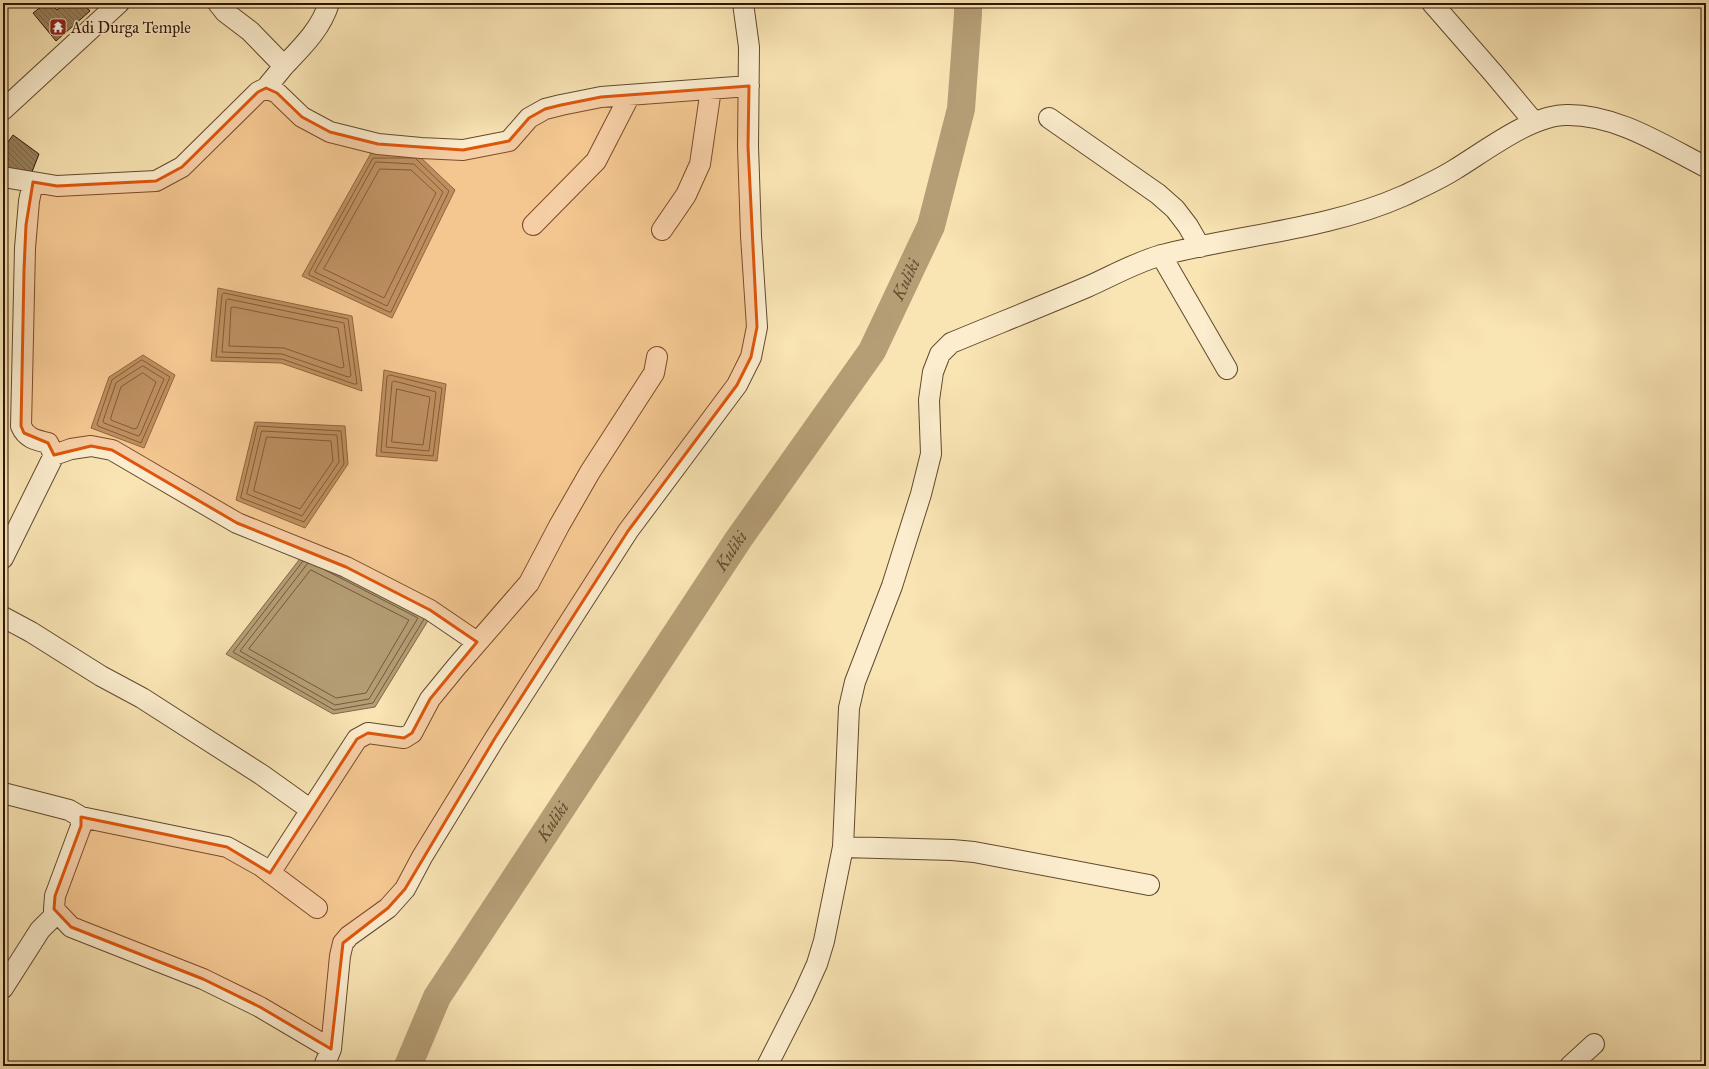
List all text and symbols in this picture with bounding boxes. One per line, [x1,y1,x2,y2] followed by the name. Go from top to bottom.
[48,17,68,37] temple icon: Adi Durga Temple
[70,18,191,38] place label: Adi Durga Temple
[887,255,925,304] water label: Kuliki
[710,527,752,576] water label: Kuliki
[531,798,573,846] water label: Kuliki

